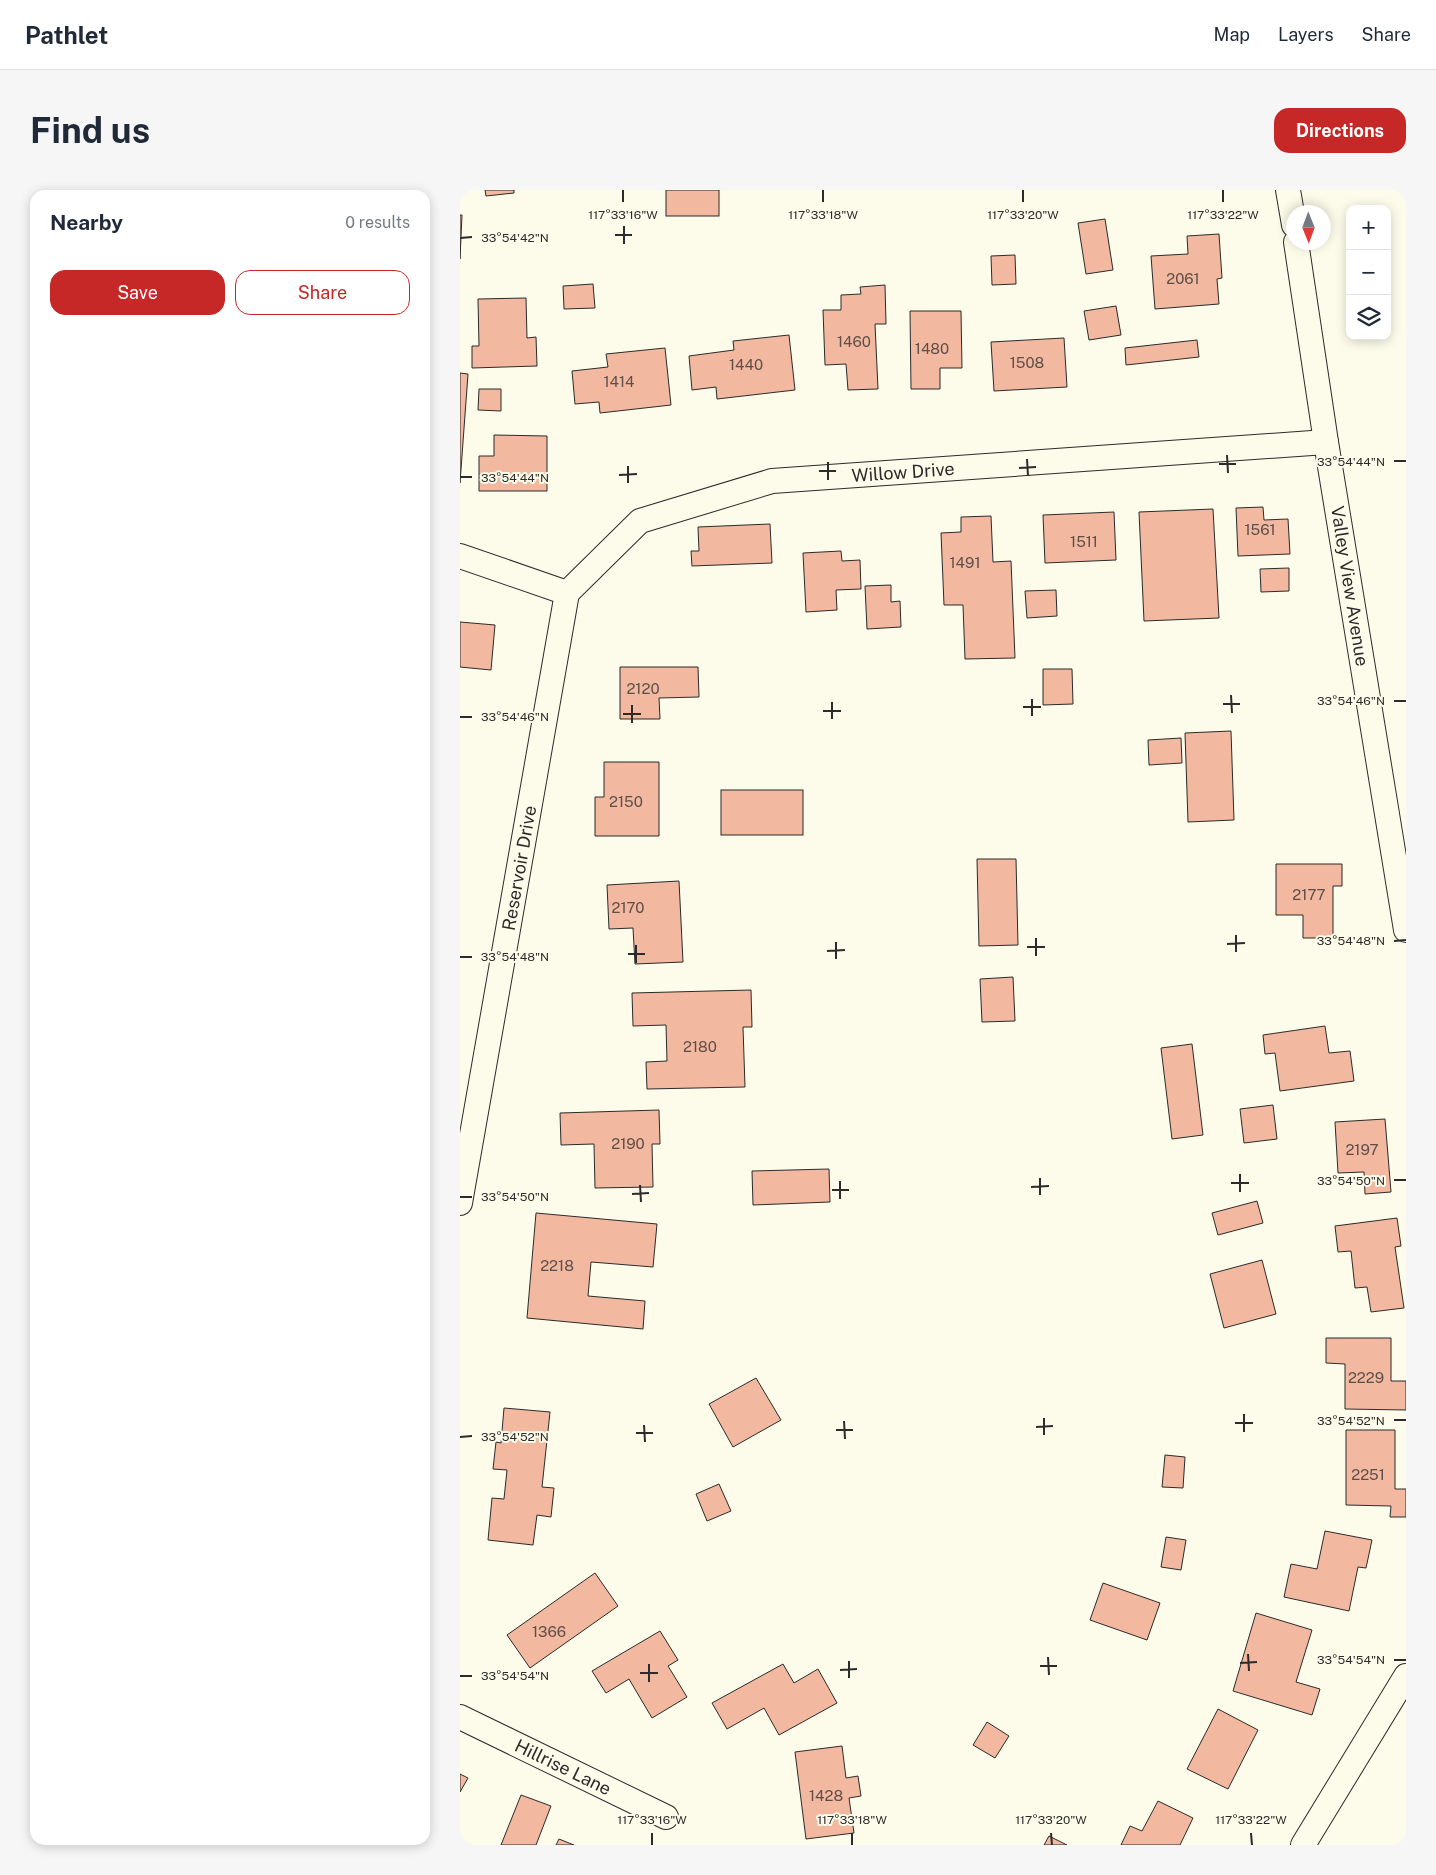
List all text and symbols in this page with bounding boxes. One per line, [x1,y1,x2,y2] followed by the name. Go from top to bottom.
[25,21,108,49] text: Pathlet
[1214,24,1250,45] text: Map
[1278,24,1334,45] text: Layers
[1362,24,1411,45] text: Share
[1274,108,1406,153] button: Directions
[30,110,150,151] text: Find us
[1286,205,1331,250] north arrow
[1346,205,1391,340] map controls
[1346,205,1391,250] button: +
[588,208,658,222] text: 117°33'16"W
[788,208,858,222] text: 117°33'18"W
[987,208,1059,222] text: 117°33'20"W
[1187,208,1259,222] text: 117°33'22"W
[50,210,123,235] text: Nearby
[345,213,410,232] text: 0 results
[481,231,549,245] text: 33°54'42"N
[1346,250,1391,295] button: −
[50,270,225,315] button: Save
[235,270,410,315] button: Share
[1166,270,1200,287] house number: 2061
[1346,295,1391,340] button: layers
[837,333,871,350] house number: 1460
[915,340,949,357] house number: 1480
[1010,354,1044,371] house number: 1508
[729,356,763,373] house number: 1440
[603,373,635,390] house number: 1414
[1317,455,1385,469] text: 33°54'44"N
[851,458,955,486] street label: Willow Drive
[481,471,549,485] text: 33°54'44"N
[1327,504,1373,668] street label: Valley View Avenue
[1244,521,1276,538] house number: 1561
[1070,533,1098,550] house number: 1511
[949,554,981,571] house number: 1491
[626,680,660,697] house number: 2120
[1317,694,1385,708] text: 33°54'46"N
[481,710,549,724] text: 33°54'46"N
[609,793,643,810] house number: 2150
[498,804,540,932] street label: Reservoir Drive
[1292,886,1326,903] house number: 2177
[612,899,644,916] house number: 2170
[1317,934,1385,948] text: 33°54'48"N
[481,950,549,964] text: 33°54'48"N
[683,1038,717,1055] house number: 2180
[611,1135,645,1152] house number: 2190
[1345,1141,1379,1158] house number: 2197
[1317,1174,1385,1188] text: 33°54'50"N
[481,1190,549,1204] text: 33°54'50"N
[540,1257,574,1274] house number: 2218
[1348,1369,1384,1386] house number: 2229
[1317,1414,1385,1428] text: 33°54'52"N
[481,1430,549,1444] text: 33°54'52"N
[1351,1466,1385,1483] house number: 2251
[532,1623,566,1640] house number: 1366
[1317,1653,1385,1667] text: 33°54'54"N
[481,1669,549,1683] text: 33°54'54"N
[511,1735,615,1799] street label: Hillrise Lane
[809,1787,843,1804] house number: 1428
[617,1813,687,1827] text: 117°33'16"W
[817,1813,887,1827] text: 117°33'18"W
[1015,1813,1087,1827] text: 117°33'20"W
[1215,1813,1287,1827] text: 117°33'22"W

